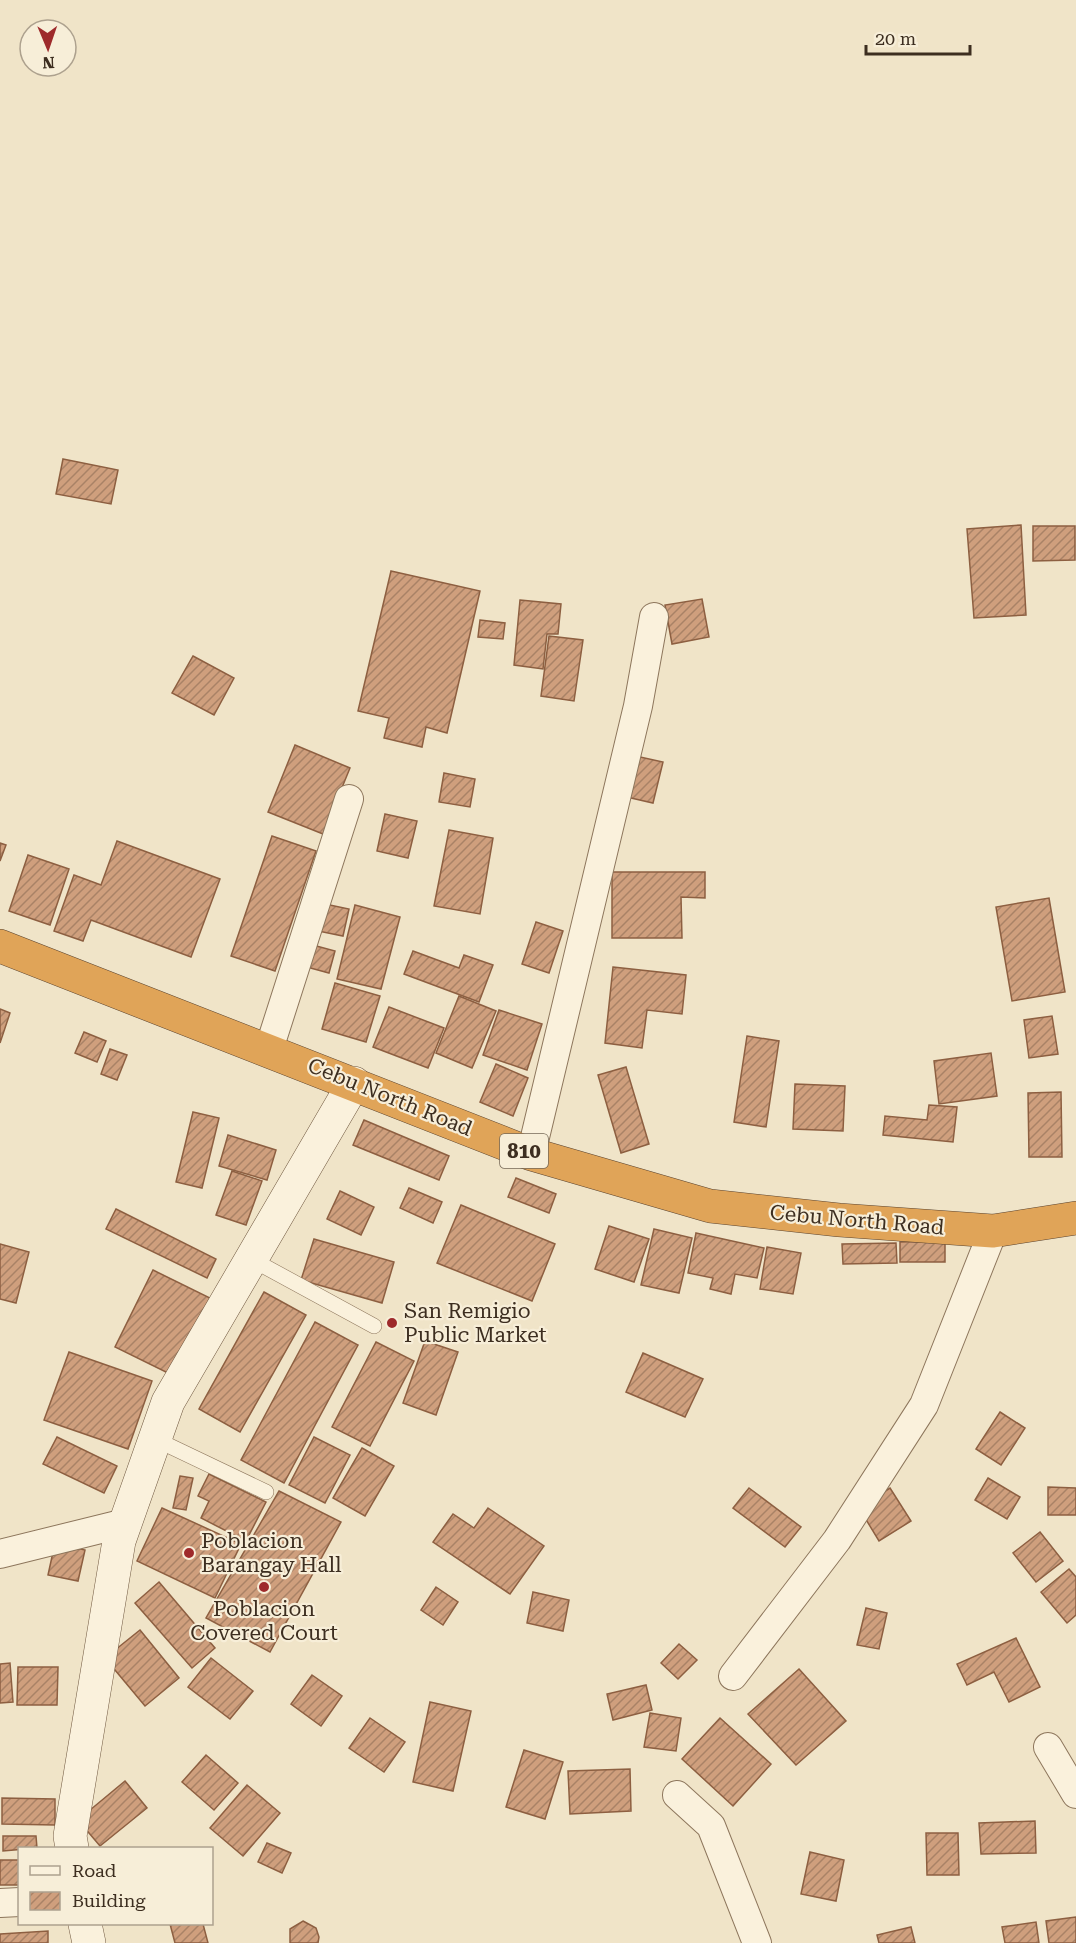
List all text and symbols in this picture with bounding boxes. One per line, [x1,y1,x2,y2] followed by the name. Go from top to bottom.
[18,18,78,78] north arrow
[866,18,970,56] scale bar
[875,28,916,49] text: 20 m
[42,53,55,72] text: N
[304,1053,476,1141] street label: Cebu North Road
[500,1134,548,1168] road number: 810
[769,1200,946,1240] street label: Cebu North Road
[404,1299,547,1347] place label: San Remigio Public Market
[385,1316,399,1330] marker: San Remigio Public Market
[201,1529,342,1577] place label: Poblacion Barangay Hall
[182,1546,196,1560] marker: Poblacion Barangay Hall
[257,1580,271,1594] marker: Poblacion Covered Court
[190,1597,338,1645] place label: Poblacion Covered Court
[18,1847,213,1925] legend
[72,1860,117,1881] text: Road
[72,1890,146,1911] text: Building

